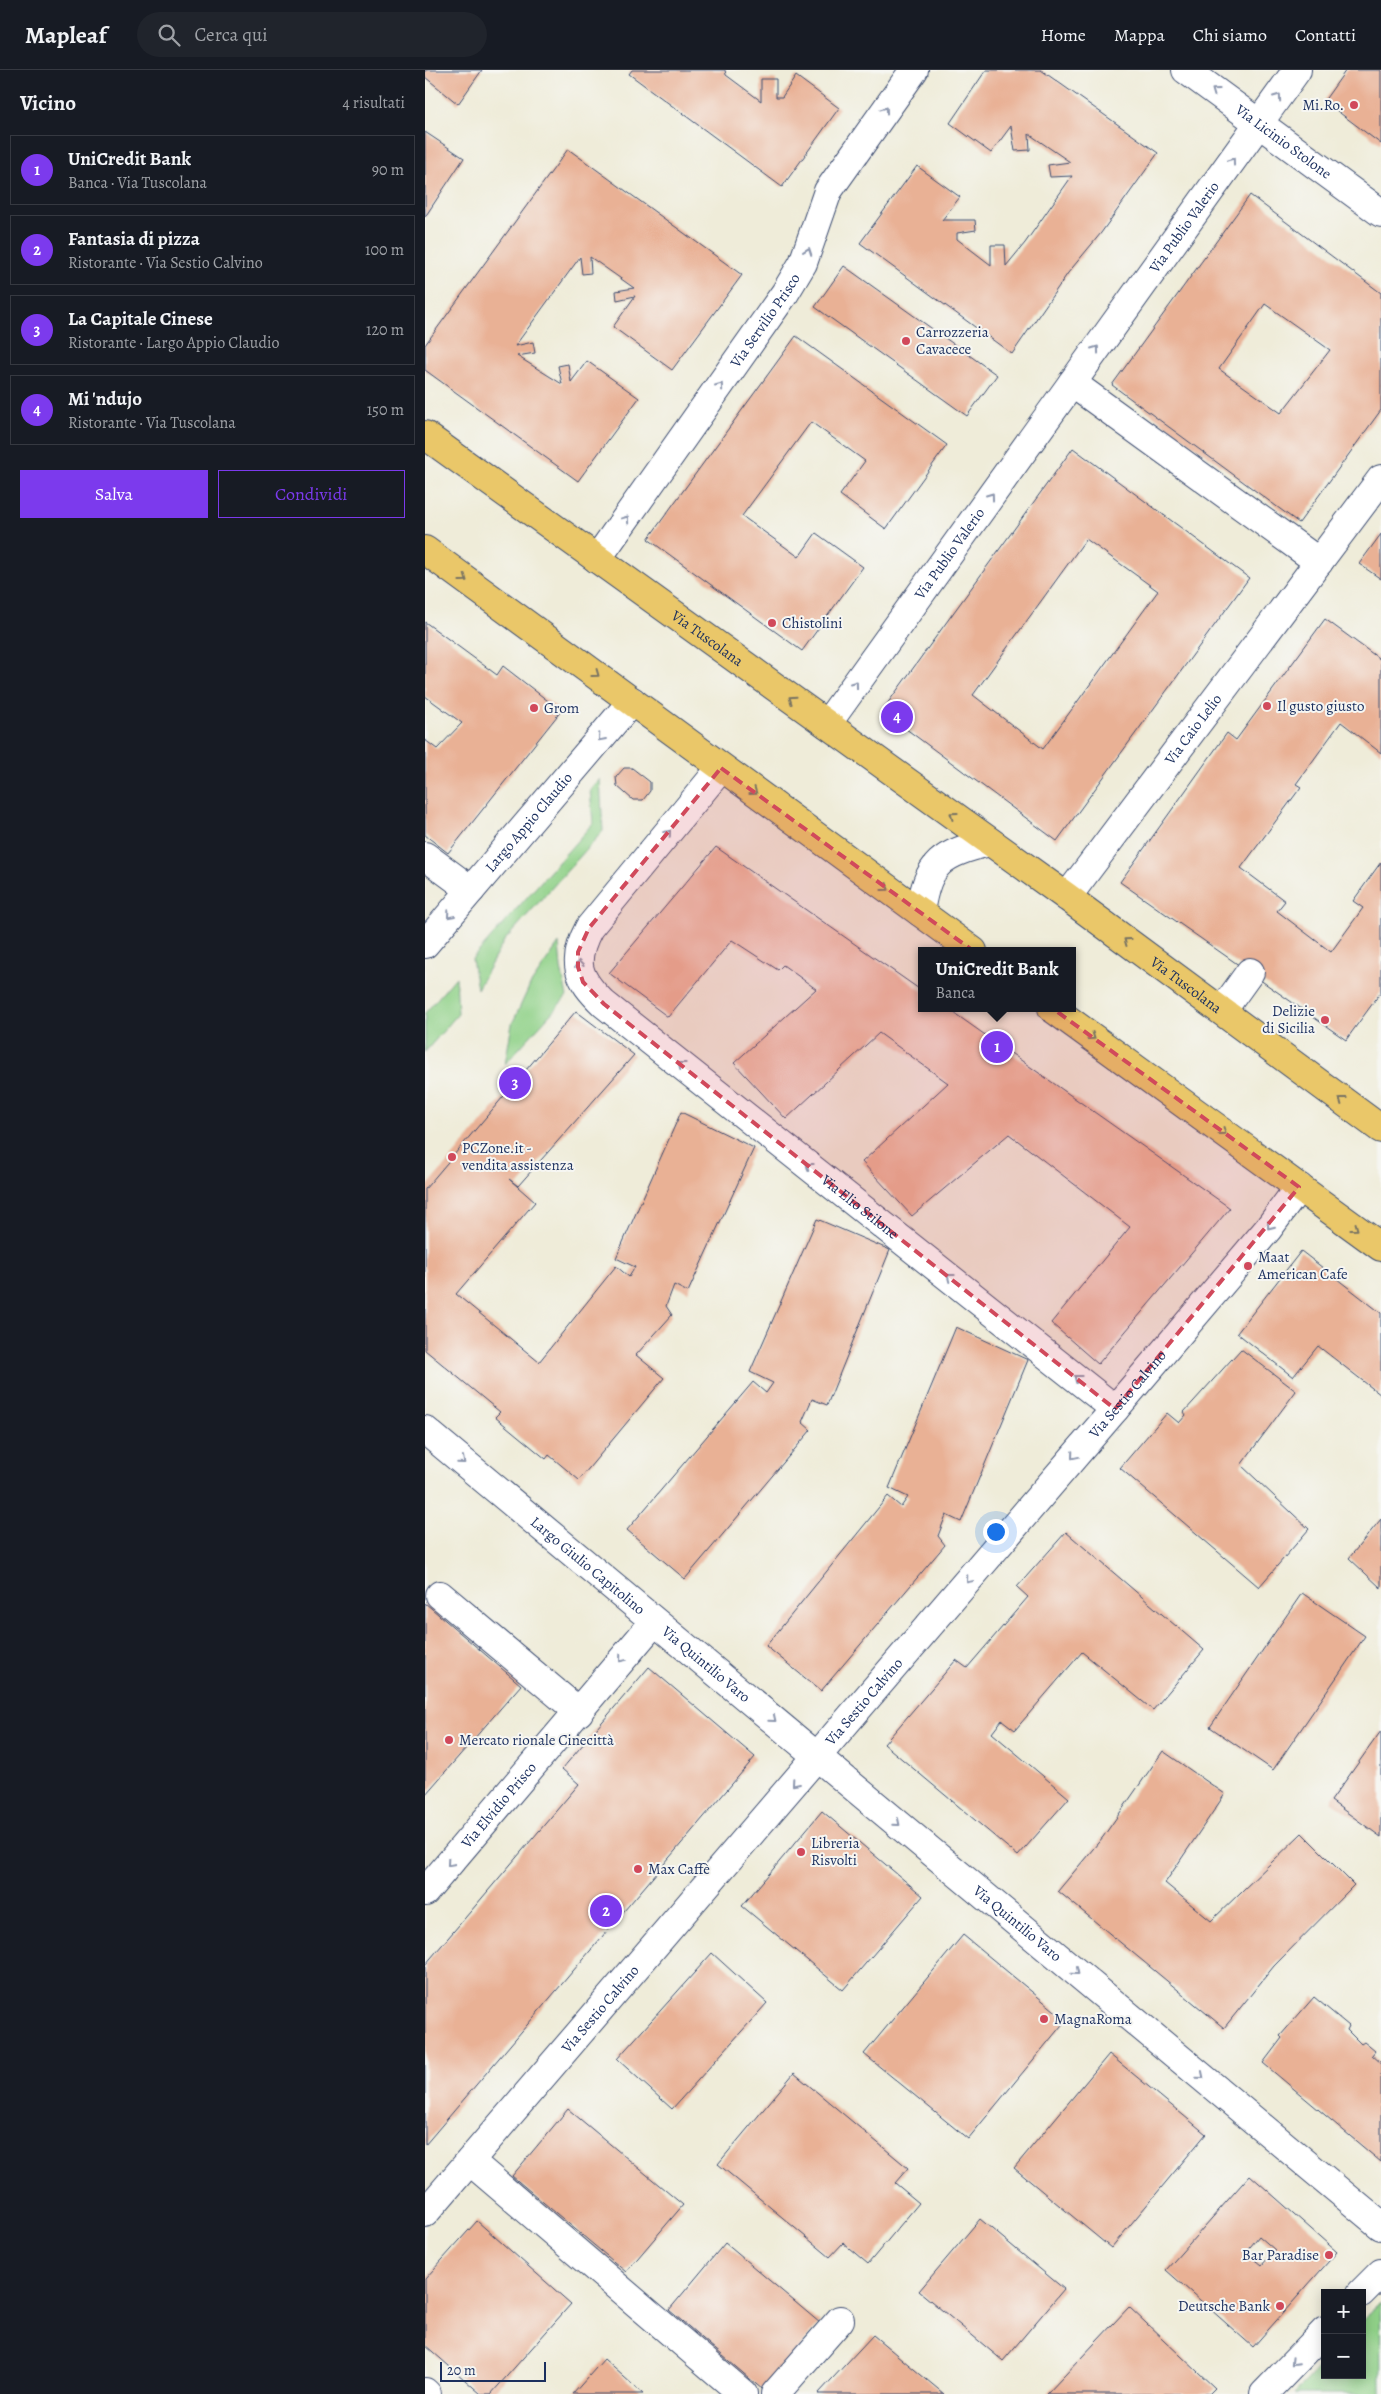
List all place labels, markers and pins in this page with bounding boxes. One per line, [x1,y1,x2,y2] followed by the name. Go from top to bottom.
[1302,95,1344,115] place label: Mi.Ro.
[1348,99,1360,111] marker: Mi.Ro.
[916,322,989,359] place label: Carrozzeria Cavacece
[900,335,912,347] marker: Carrozzeria Cavacece
[782,613,842,633] place label: Chistolini
[766,617,778,629] marker: Chistolini
[1277,696,1364,716] place label: Il gusto giusto
[544,698,580,718] place label: Grom
[881,698,913,736] pin: 4
[1261,700,1273,712] marker: Il gusto giusto
[528,702,540,714] marker: Grom
[1262,1001,1315,1038] place label: Delizie di Sicilia
[1319,1014,1331,1026] marker: Delizie di Sicilia
[981,1028,1013,1066] pin: 1
[499,1064,531,1102] pin: 3
[461,1138,574,1175] place label: PCZone.it - vendita assistenza
[446,1151,458,1163] marker: PCZone.it - vendita assistenza
[1257,1247,1348,1284] place label: Maat American Cafe
[1242,1260,1254,1272] marker: Maat American Cafe
[459,1730,614,1750] place label: Mercato rionale Cinecittà
[443,1734,455,1746] marker: Mercato rionale Cinecittà
[811,1833,860,1870] place label: Libreria Risvolti
[795,1846,807,1858] marker: Libreria Risvolti
[648,1859,710,1879] place label: Max Caffè
[632,1863,644,1875] marker: Max Caffè
[590,1892,622,1930] pin: 2
[1054,2009,1132,2029] place label: MagnaRoma
[1038,2013,1050,2025] marker: MagnaRoma
[1242,2245,1319,2265] place label: Bar Paradise
[1323,2249,1335,2261] marker: Bar Paradise
[1178,2296,1271,2316] place label: Deutsche Bank
[1274,2300,1286,2312] marker: Deutsche Bank

